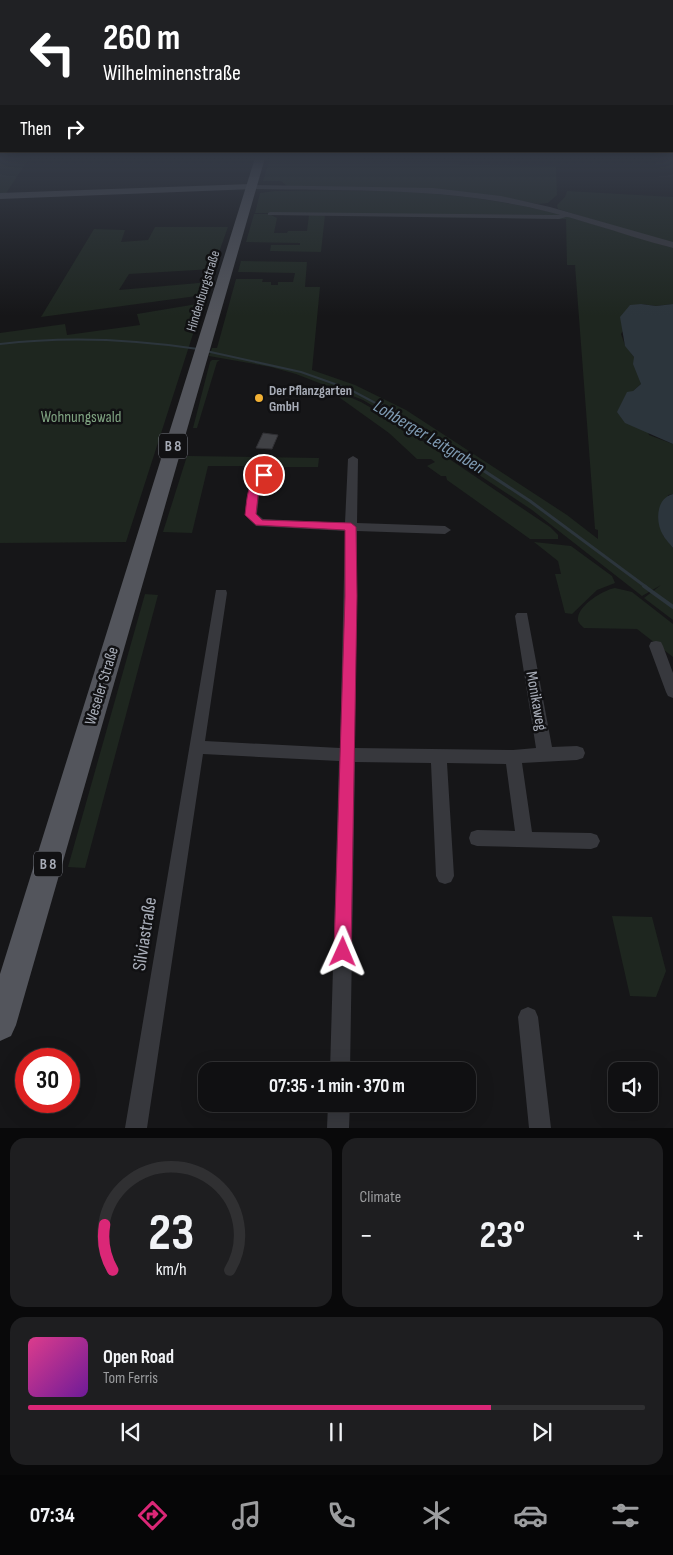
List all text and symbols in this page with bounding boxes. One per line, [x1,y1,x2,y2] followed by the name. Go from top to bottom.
[103,17,180,60] text: 260 m
[20,20,85,85] icon: left
[103,60,241,87] text: Wilhelminenstraße
[61,115,89,143] icon: right
[20,118,51,141] text: Then
[183,248,223,334] street label: Hindenburgstraße
[269,382,352,415] place label: Der Pflanzgarten GmbH
[253,392,265,404] marker: Der Pflanzgarten GmbH
[370,396,489,479] water label: Lohberger Leitgraben
[41,408,121,427] park label: Wohnungswald
[159,434,187,458] road number: B 8
[243,454,285,496] pin
[250,461,278,489] icon: arrive
[81,645,123,727] street label: Weseler Straße
[521,670,551,732] street label: Monikaweg
[34,852,62,876] road number: B 8
[128,896,162,972] street label: Silviastraße
[316,925,368,977] position arrow
[15,1048,80,1113] speed limit sign: 30
[608,1062,658,1112] map controls
[608,1062,658,1112] button: sound
[269,1075,405,1098] text: 07:35 · 1 min · 370 m
[360,1188,401,1207] text: Climate
[148,1202,194,1265] text: 23
[479,1213,525,1258] text: 23°
[360,1219,373,1252] text: −
[631,1219,645,1252] text: +
[155,1259,186,1280] text: km/h
[103,1346,174,1369] text: Open Road
[103,1369,158,1388] text: Tom Ferris
[117,1418,145,1446] icon: previous
[322,1418,350,1446] icon: pause
[528,1418,556,1446] icon: next
[135,1498,170,1533] icon: directions
[229,1498,264,1533] icon: music
[324,1498,359,1533] icon: phone
[419,1498,454,1533] icon: climate
[513,1498,548,1533] icon: car
[608,1498,643,1533] icon: filters
[30,1502,75,1529] text: 07:34

